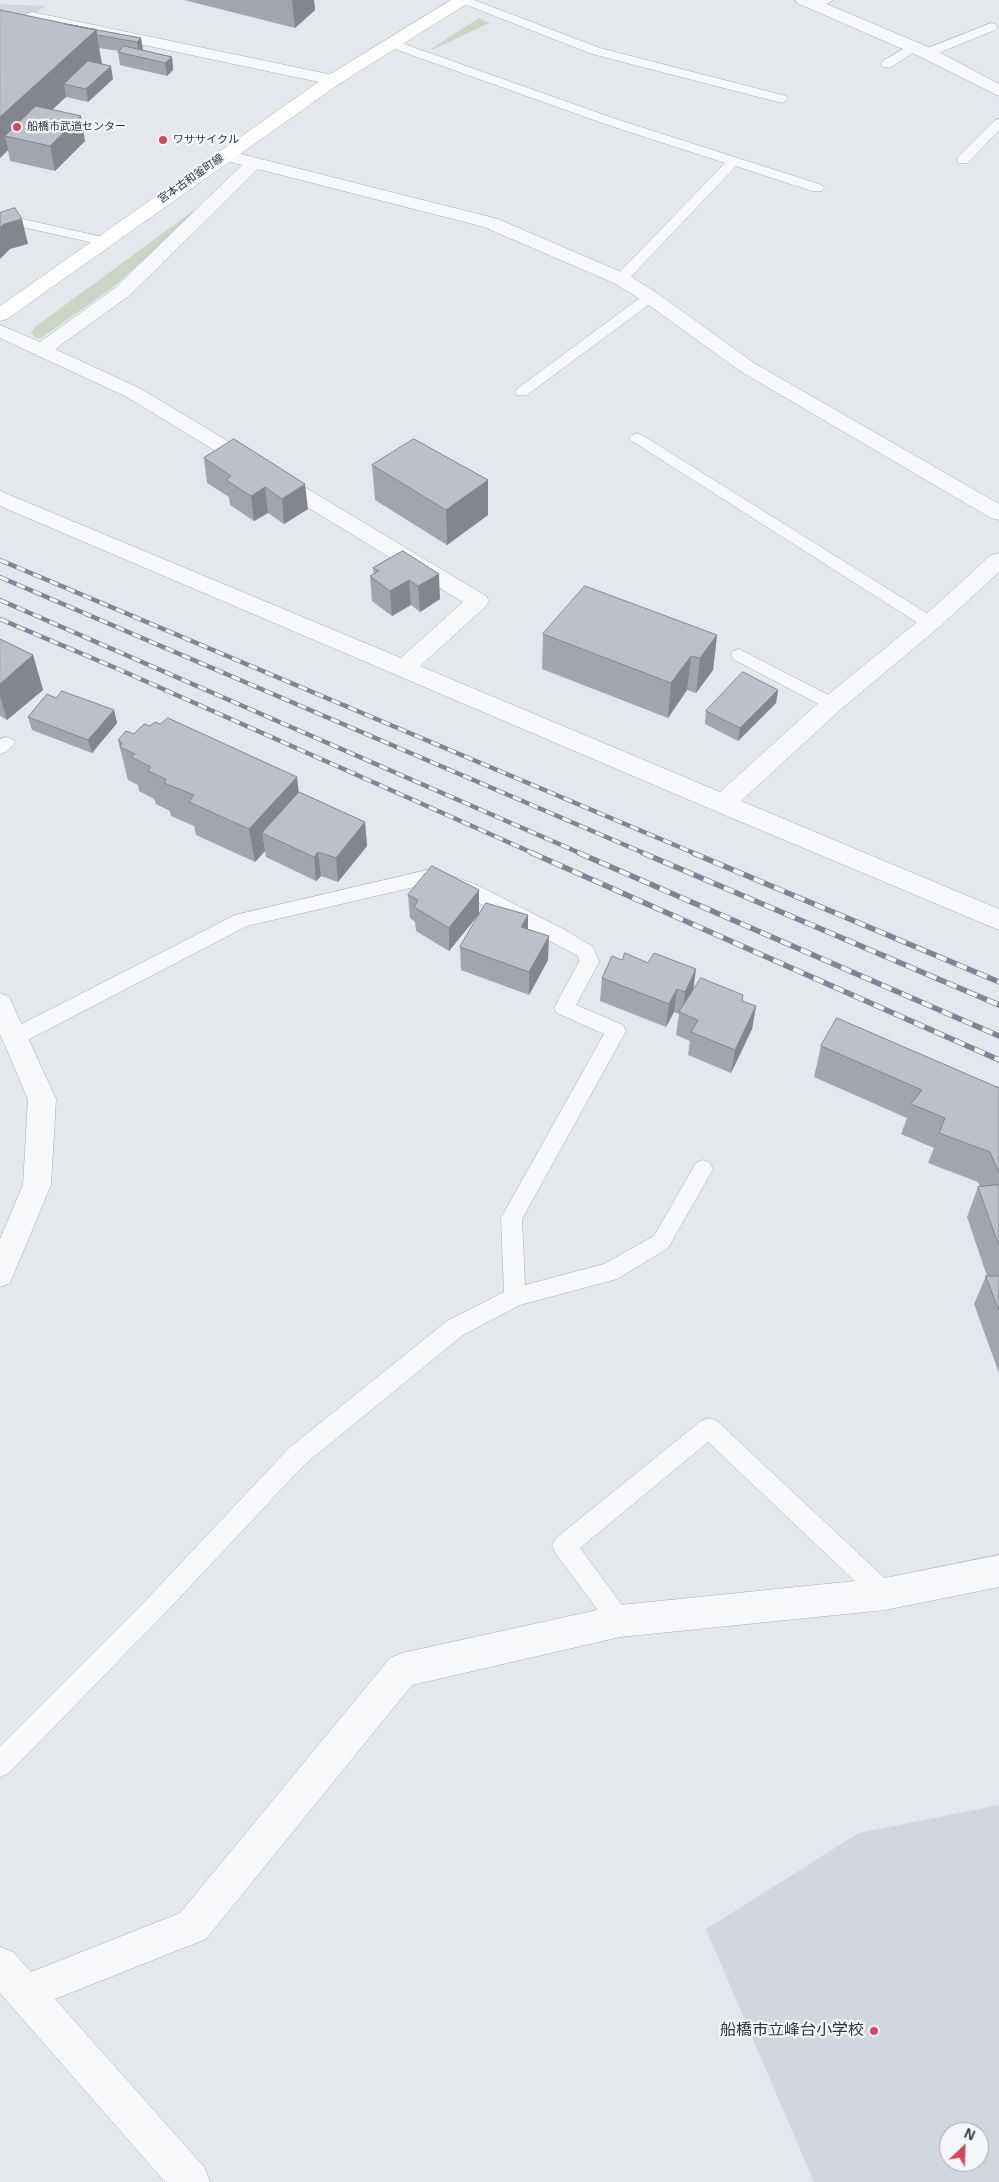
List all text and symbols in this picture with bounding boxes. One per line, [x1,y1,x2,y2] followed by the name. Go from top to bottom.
[27,120,126,134] place label: 船橋市武道センター
[11,121,23,133] marker: 船橋市武道センター
[173,133,239,147] place label: ワササイクル
[157,134,169,146] marker: ワササイクル
[156,152,226,206] street label: 宮本古和釜町線
[720,2021,864,2041] place label: 船橋市立峰台小学校
[868,2025,880,2037] marker: 船橋市立峰台小学校
[939,2122,989,2172] north arrow
[962,2125,978,2144] text: N

